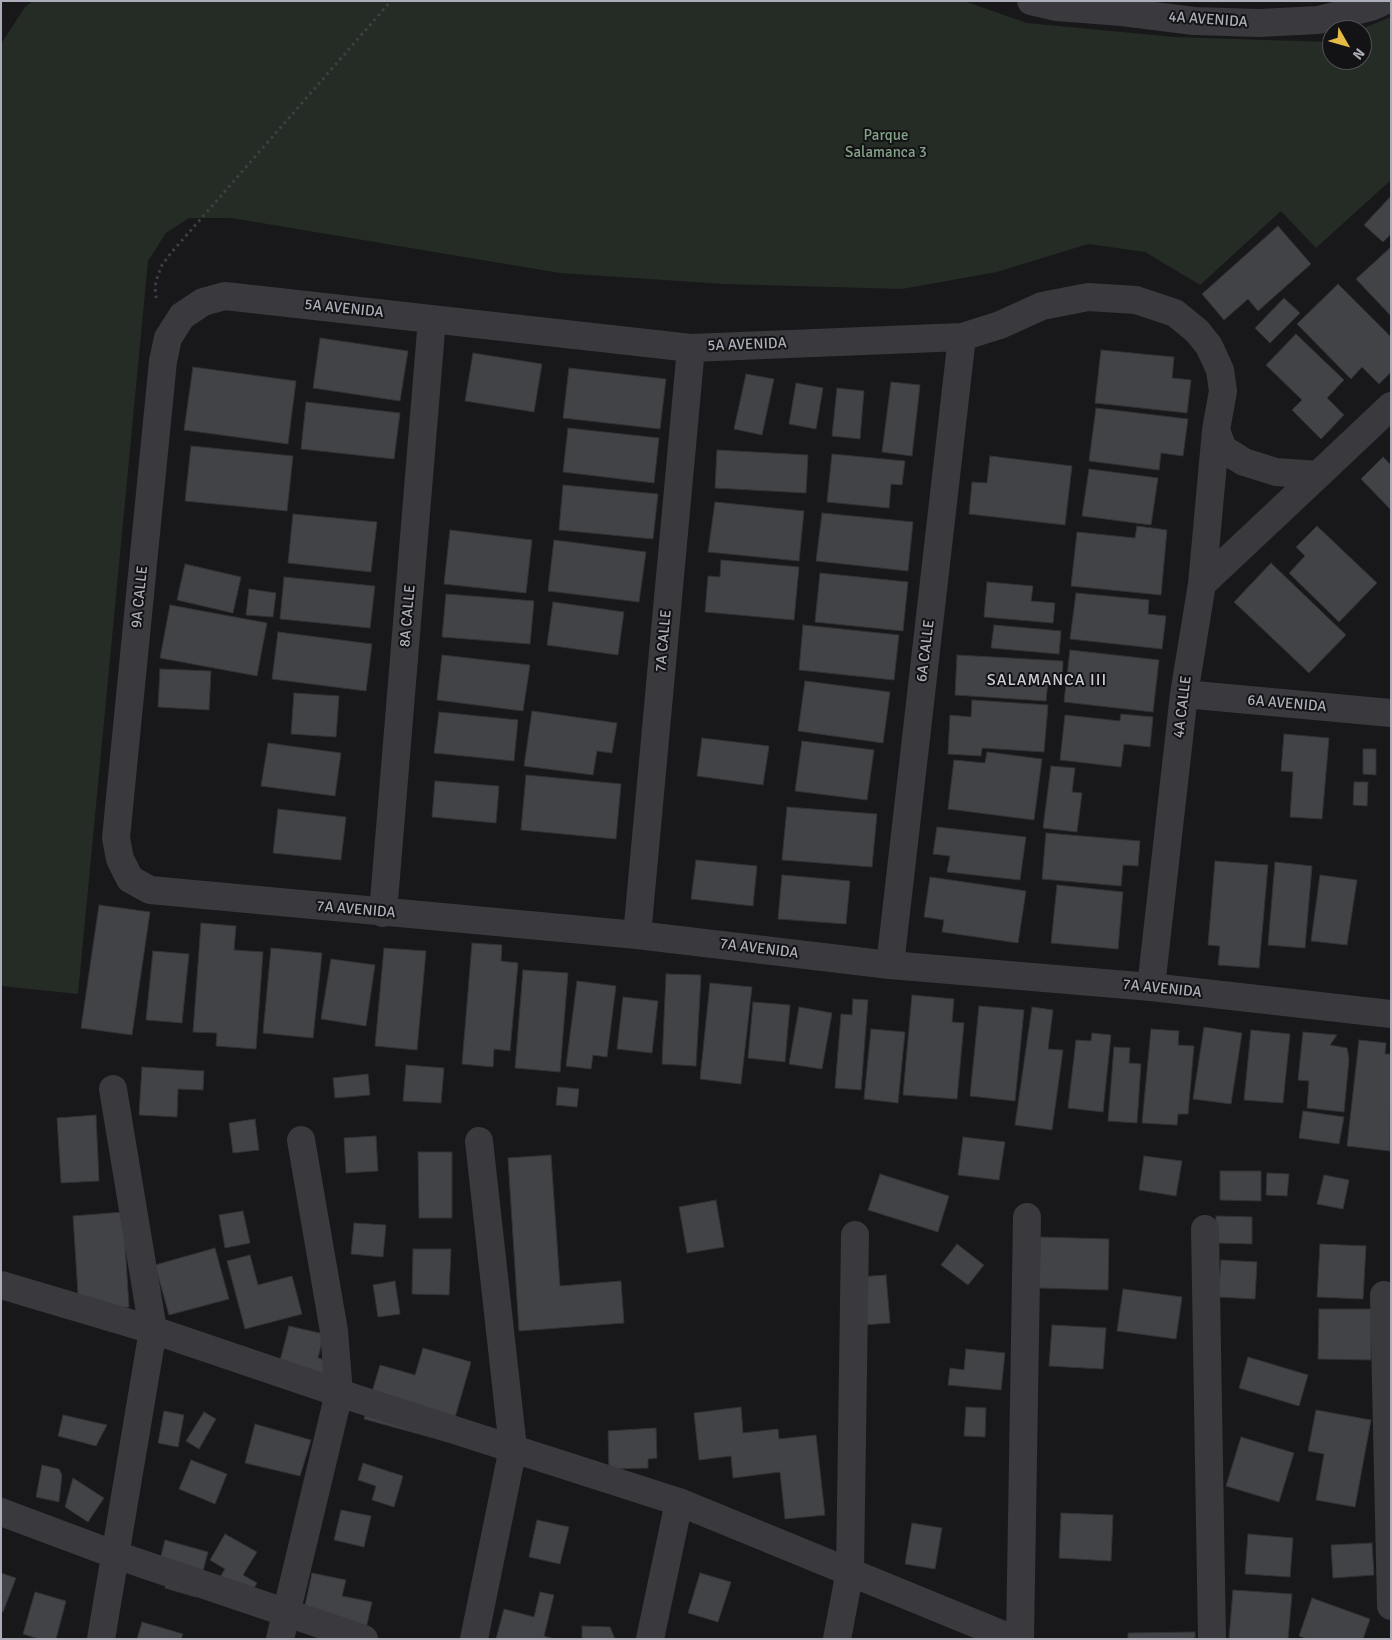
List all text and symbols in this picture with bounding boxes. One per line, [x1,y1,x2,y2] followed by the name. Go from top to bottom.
[1168,8,1248,32] street label: 4A AVENIDA
[1322,20,1372,70] north arrow
[1349,45,1368,63] text: N
[845,127,927,162] park label: Parque Salamanca 3
[304,296,384,322] street label: 5A AVENIDA
[707,335,787,355] street label: 5A AVENIDA
[128,565,152,629] street label: 9A CALLE
[396,584,420,648] street label: 8A CALLE
[652,609,676,673] street label: 7A CALLE
[913,619,939,683] street label: 6A CALLE
[985,671,1109,691] district label: SALAMANCA III
[1170,675,1196,739] street label: 4A CALLE
[1247,692,1327,716] street label: 6A AVENIDA
[316,898,396,922] street label: 7A AVENIDA
[719,935,799,963] street label: 7A AVENIDA
[1122,976,1202,1002] street label: 7A AVENIDA

